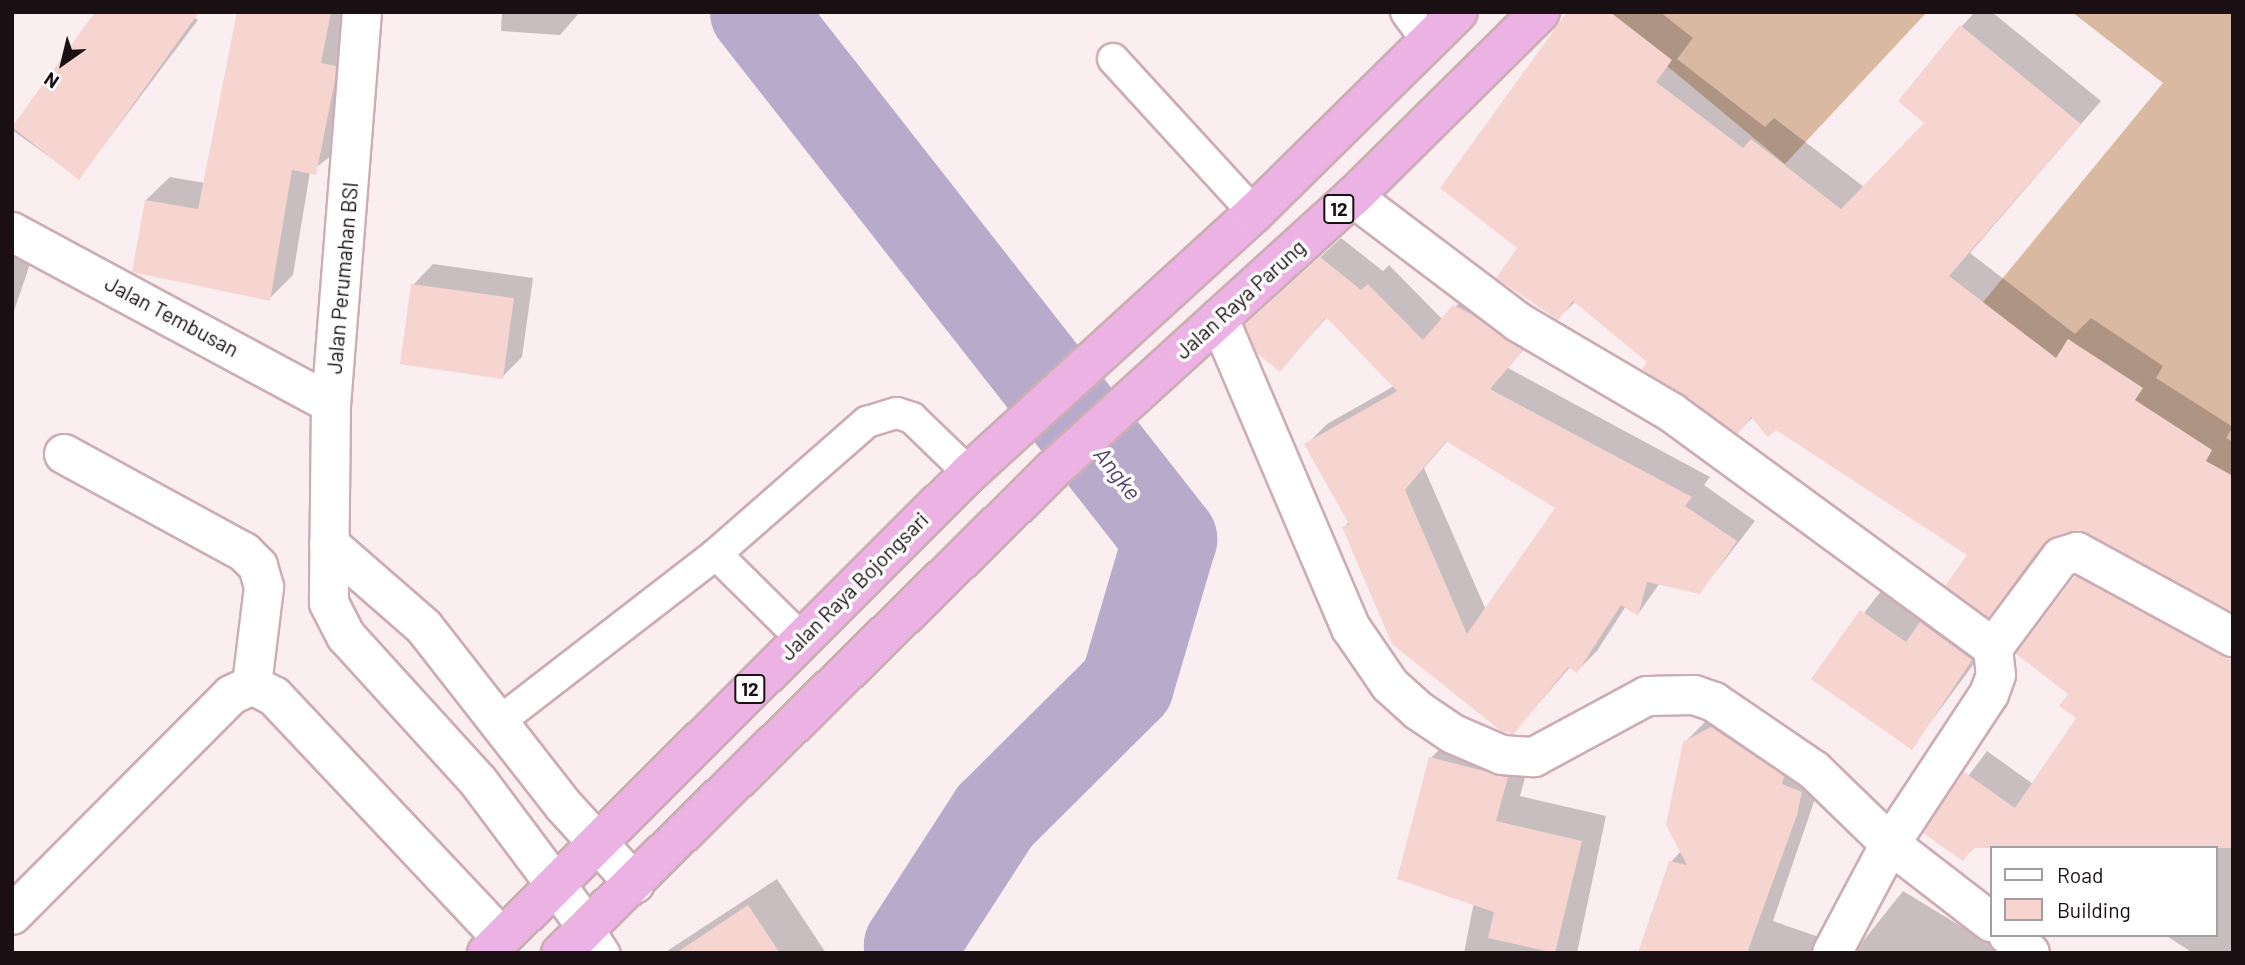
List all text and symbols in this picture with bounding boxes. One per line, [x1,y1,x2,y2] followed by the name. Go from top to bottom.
[28,28,98,98] north arrow
[39,68,63,94] text: N
[321,181,363,375] street label: Jalan Perumahan BSI
[1323,194,1355,224] road number: 12
[1170,234,1310,364] street label: Jalan Raya Parung
[101,270,243,362] street label: Jalan Tembusan
[1089,441,1147,505] water label: Angke
[775,507,933,665] street label: Jalan Raya Bojongsari
[734,674,766,704] road number: 12
[1990,846,2217,937] legend
[2057,862,2103,887] text: Road
[2057,897,2131,922] text: Building

